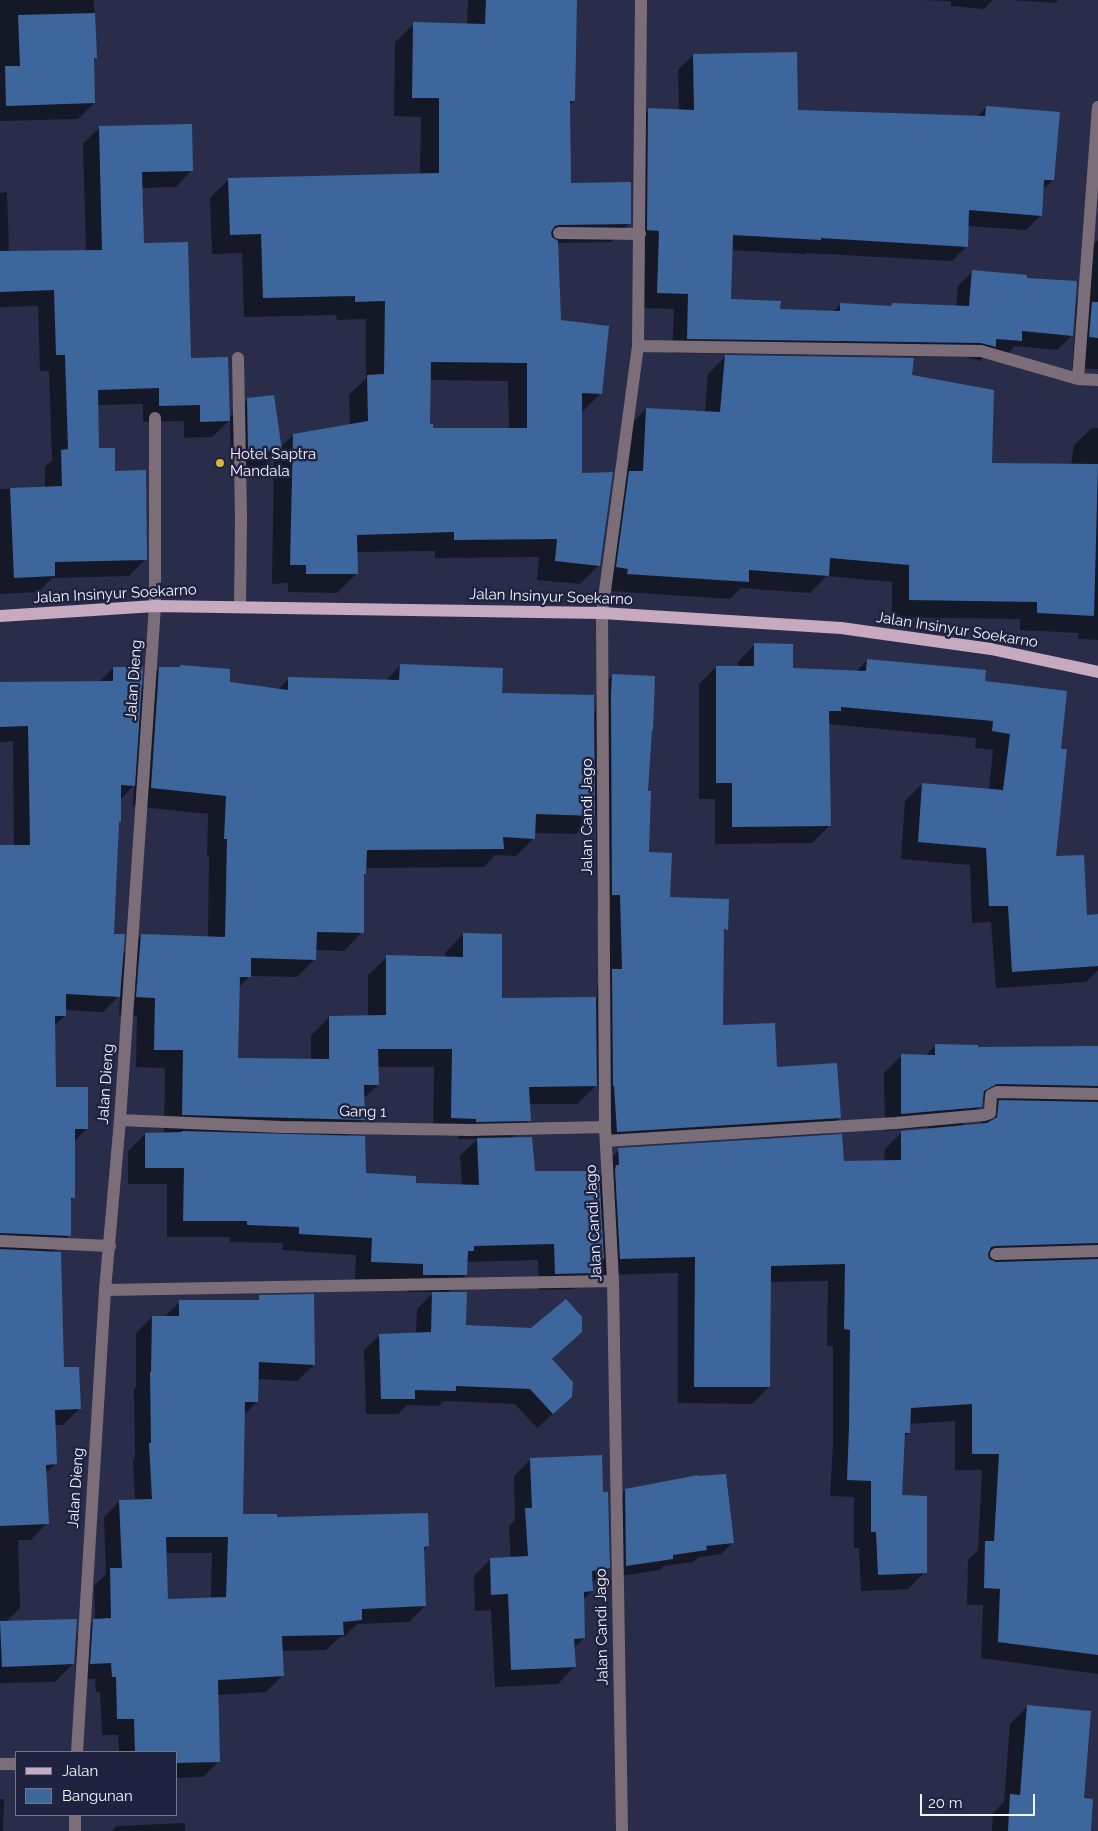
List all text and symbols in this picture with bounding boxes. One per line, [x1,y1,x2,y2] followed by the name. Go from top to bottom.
[230,445,316,480] place label: Hotel Saptra Mandala
[214,457,226,469] marker: Hotel Saptra Mandala
[33,581,197,607] street label: Jalan Insinyur Soekarno
[469,585,633,609] street label: Jalan Insinyur Soekarno
[875,608,1039,652] street label: Jalan Insinyur Soekarno
[122,639,146,721] street label: Jalan Dieng
[578,758,596,876] street label: Jalan Candi Jago
[94,1043,118,1125] street label: Jalan Dieng
[339,1103,387,1121] street label: Gang 1
[582,1164,606,1282] street label: Jalan Candi Jago
[64,1447,88,1529] street label: Jalan Dieng
[592,1568,612,1686] street label: Jalan Candi Jago
[15,1751,178,1816] legend
[62,1762,98,1780] text: Jalan
[923,1784,1038,1816] scale bar
[62,1787,133,1805] text: Bangunan
[928,1794,963,1812] text: 20 m

